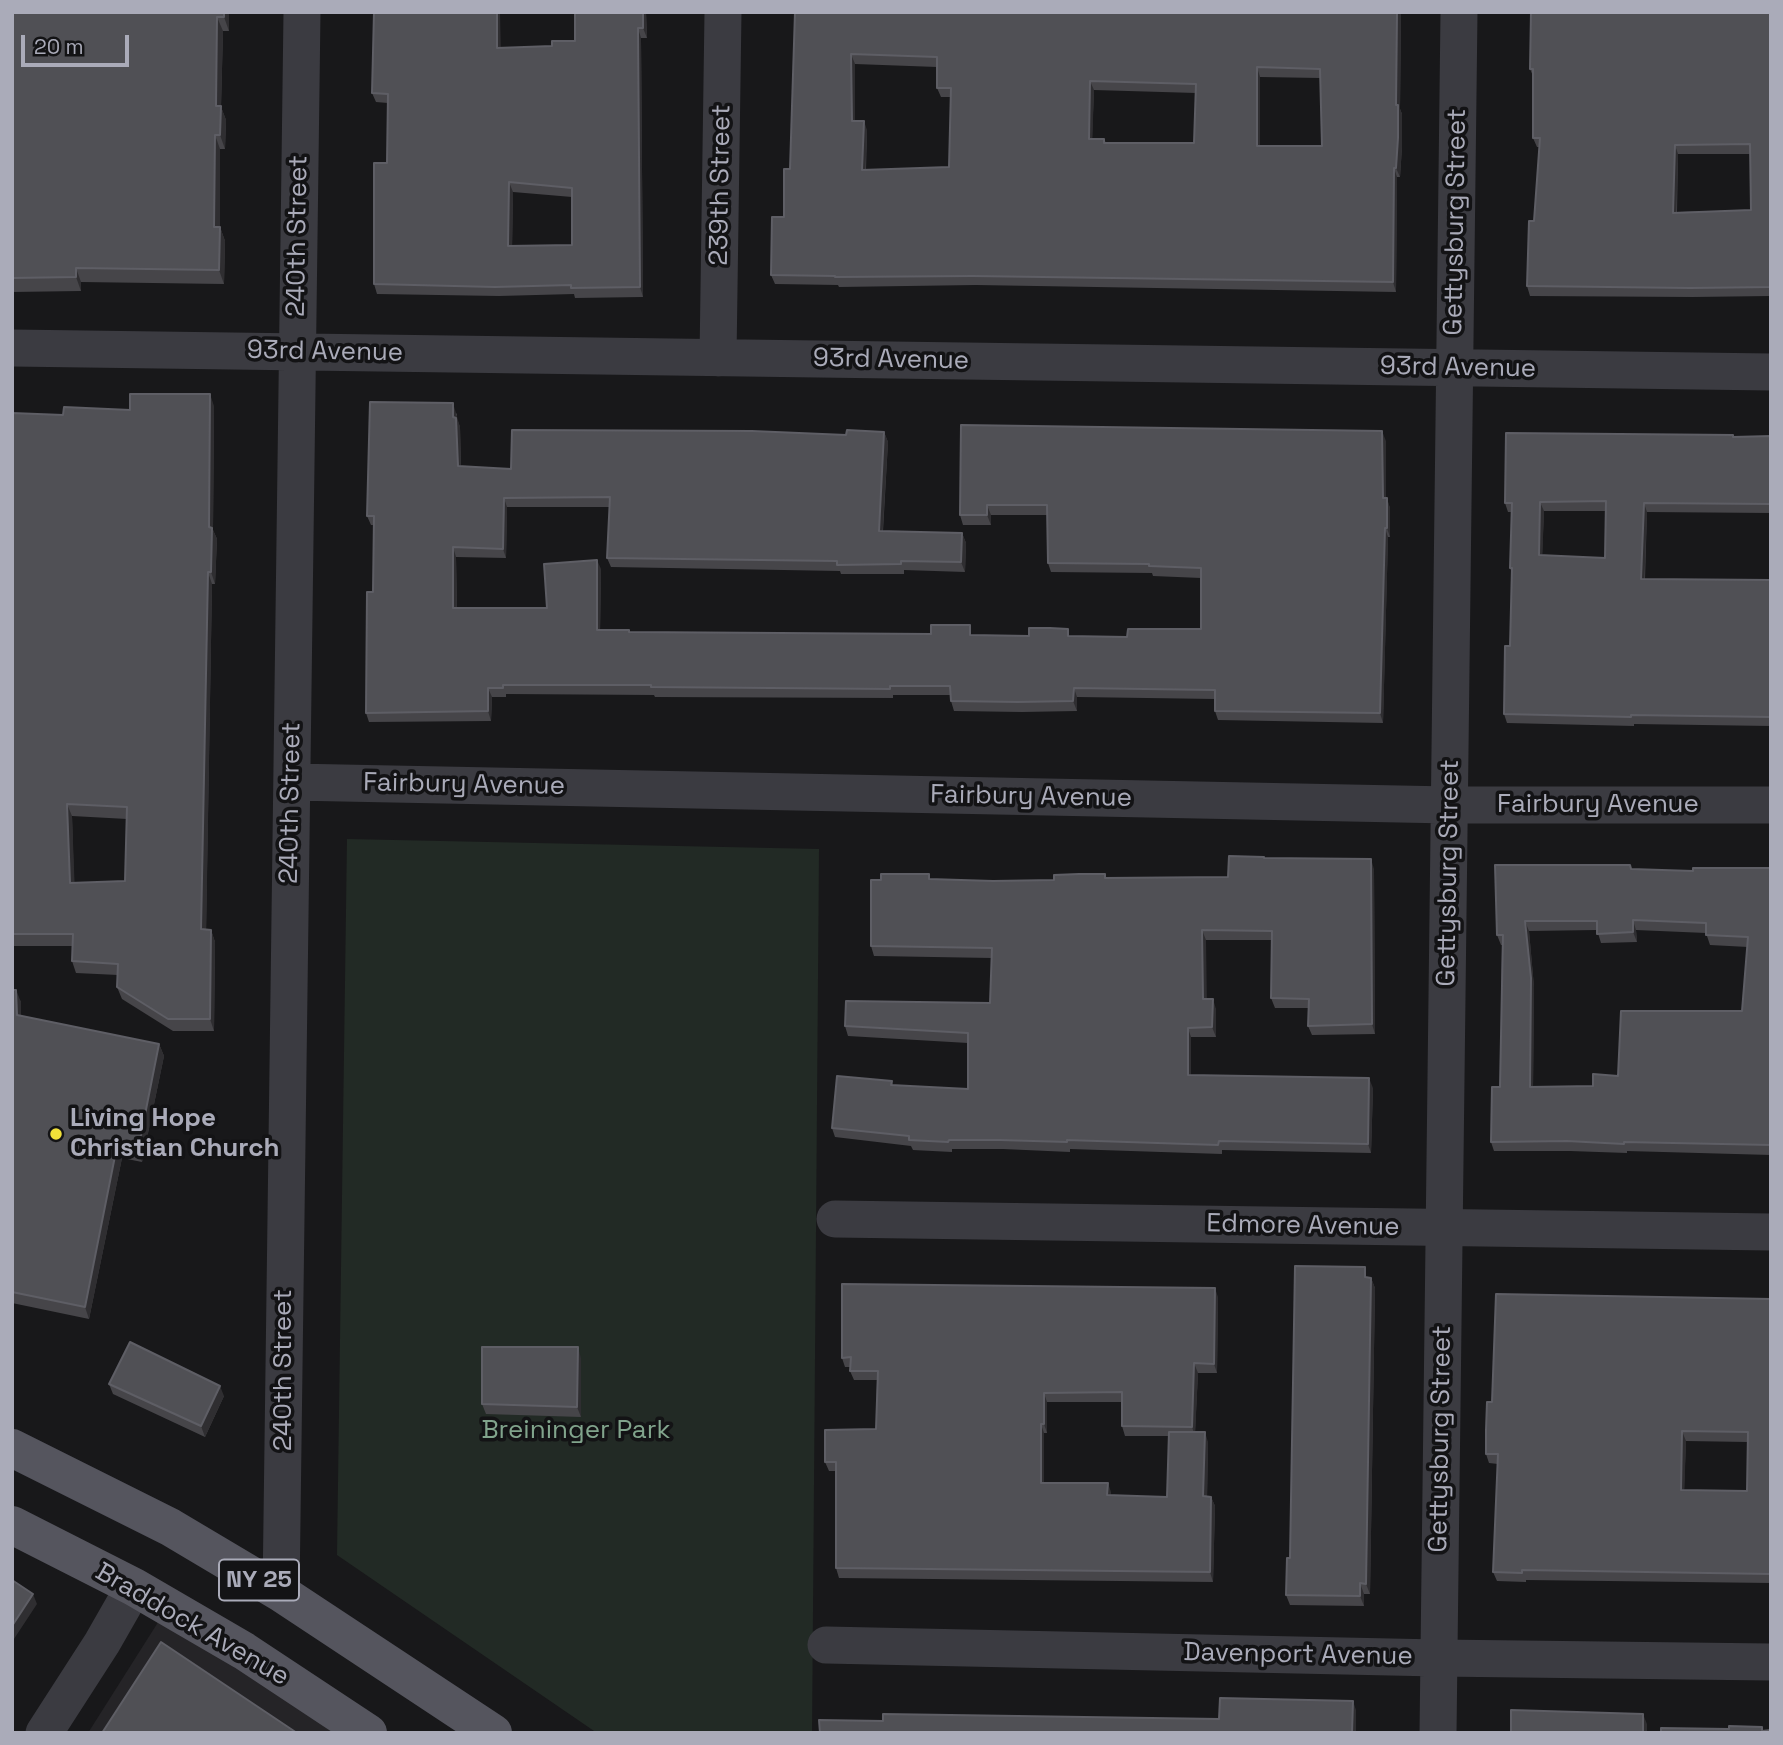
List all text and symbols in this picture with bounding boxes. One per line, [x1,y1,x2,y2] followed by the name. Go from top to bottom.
[24,21,133,65] scale bar
[34,33,84,60] text: 20 m
[704,104,738,266] street label: 239th Street
[1438,108,1474,336] street label: Gettysburg Street
[281,155,315,317] street label: 240th Street
[247,335,403,369] street label: 93rd Avenue
[813,343,969,377] street label: 93rd Avenue
[1380,351,1536,385] street label: 93rd Avenue
[274,722,308,884] street label: 240th Street
[1431,759,1467,987] street label: Gettysburg Street
[363,768,565,802] street label: Fairbury Avenue
[930,780,1132,814] street label: Fairbury Avenue
[1497,789,1699,821] street label: Fairbury Avenue
[70,1103,279,1164] place label: Living Hope Christian Church
[48,1126,64,1142] marker: Living Hope Christian Church
[1206,1209,1400,1243] street label: Edmore Avenue
[268,1289,300,1451] street label: 240th Street
[1423,1325,1459,1553] street label: Gettysburg Street
[481,1415,671,1447] park label: Breininger Park
[89,1557,295,1693] street label: Braddock Avenue
[219,1560,299,1600] road number: NY 25
[1183,1637,1413,1673] street label: Davenport Avenue

